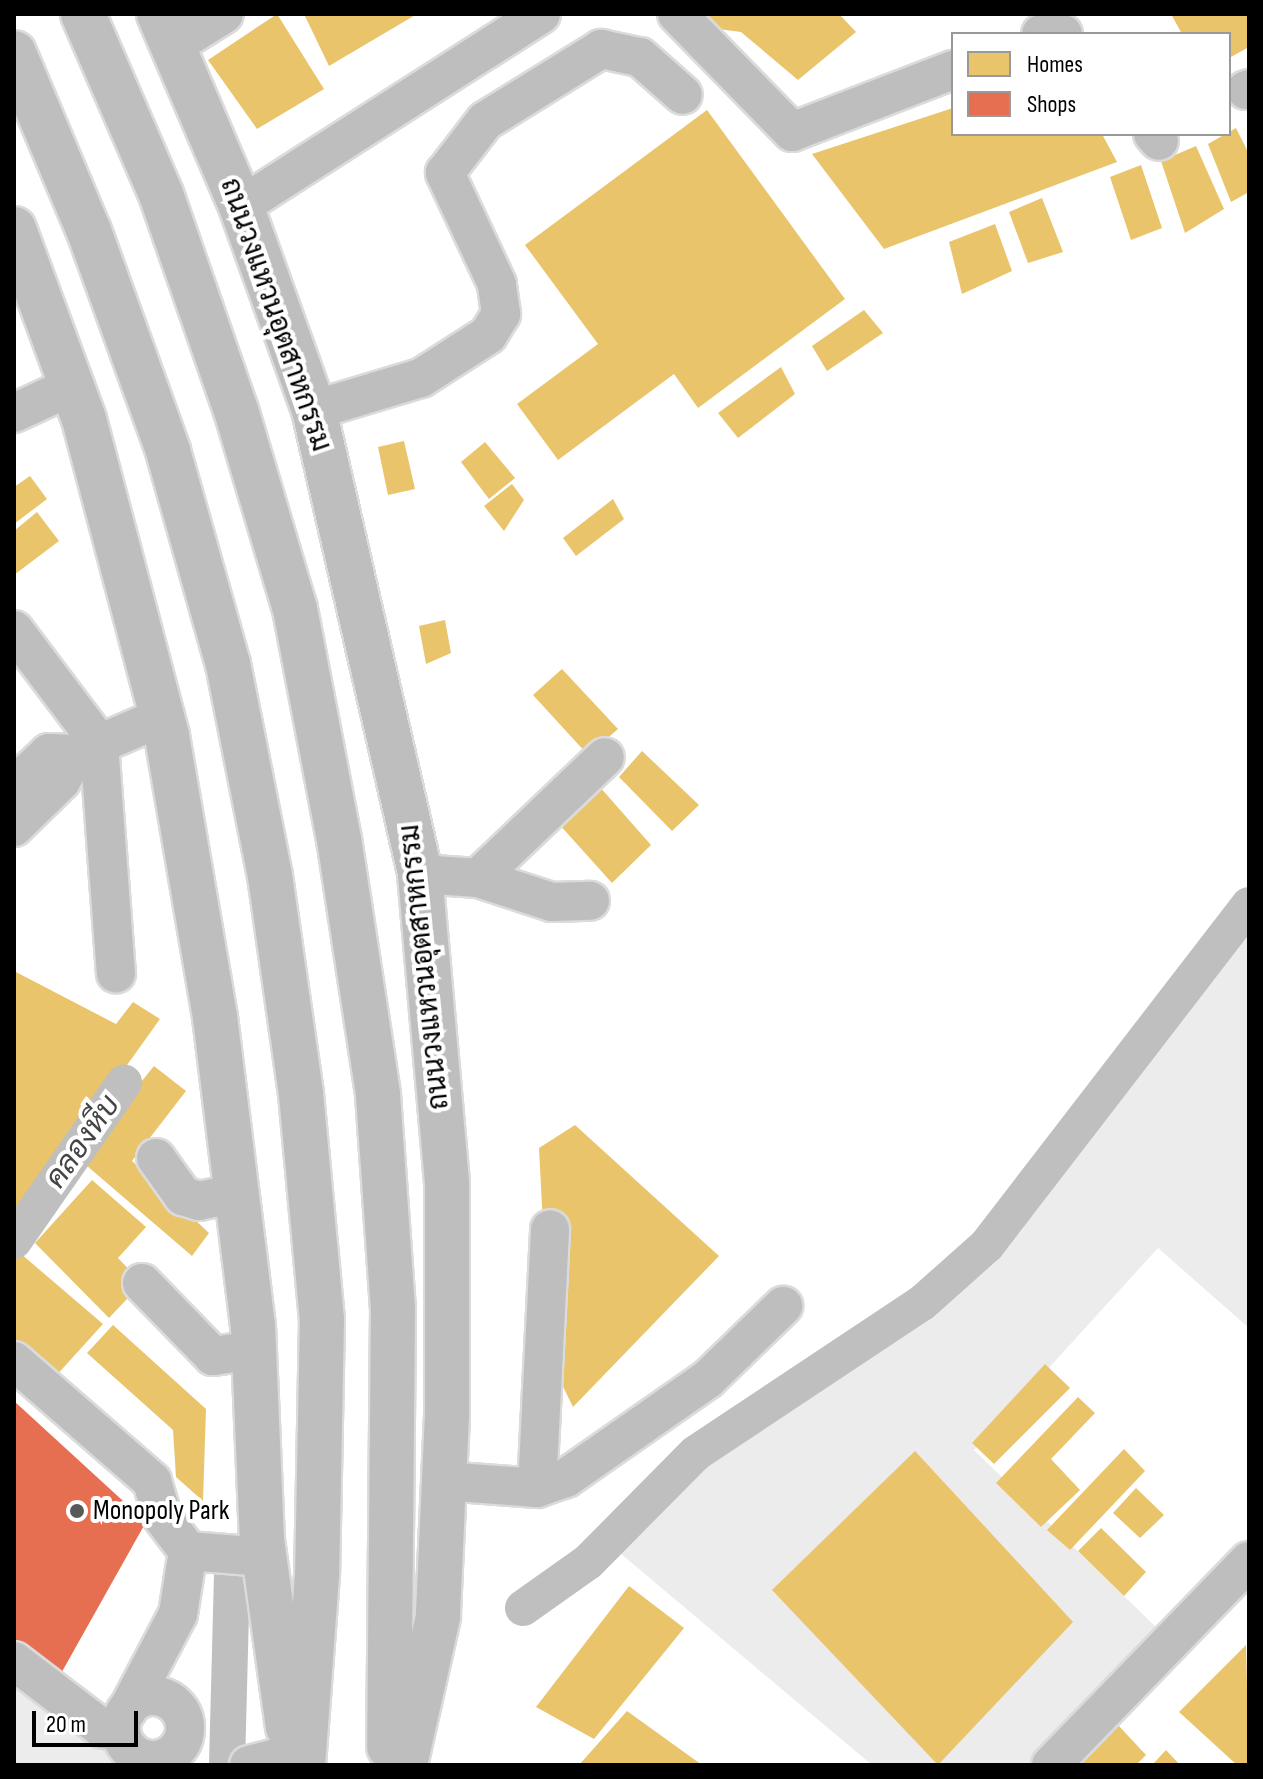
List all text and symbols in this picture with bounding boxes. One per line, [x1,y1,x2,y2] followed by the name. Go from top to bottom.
[951,32,1231,136] legend
[1027,50,1083,79] text: Homes
[1027,90,1076,119] text: Shops
[212,174,338,456] street label: ถนนวงแหวนอุตสาหกรรม
[393,823,457,1111] street label: ถนนวงแหวนอุตสาหกรรม
[38,1089,128,1195] water label: คลองหีบ
[93,1494,229,1528] place label: Monopoly Park
[68,1502,86,1520] marker: Monopoly Park
[36,1695,142,1745] scale bar
[46,1710,86,1739] text: 20 m

